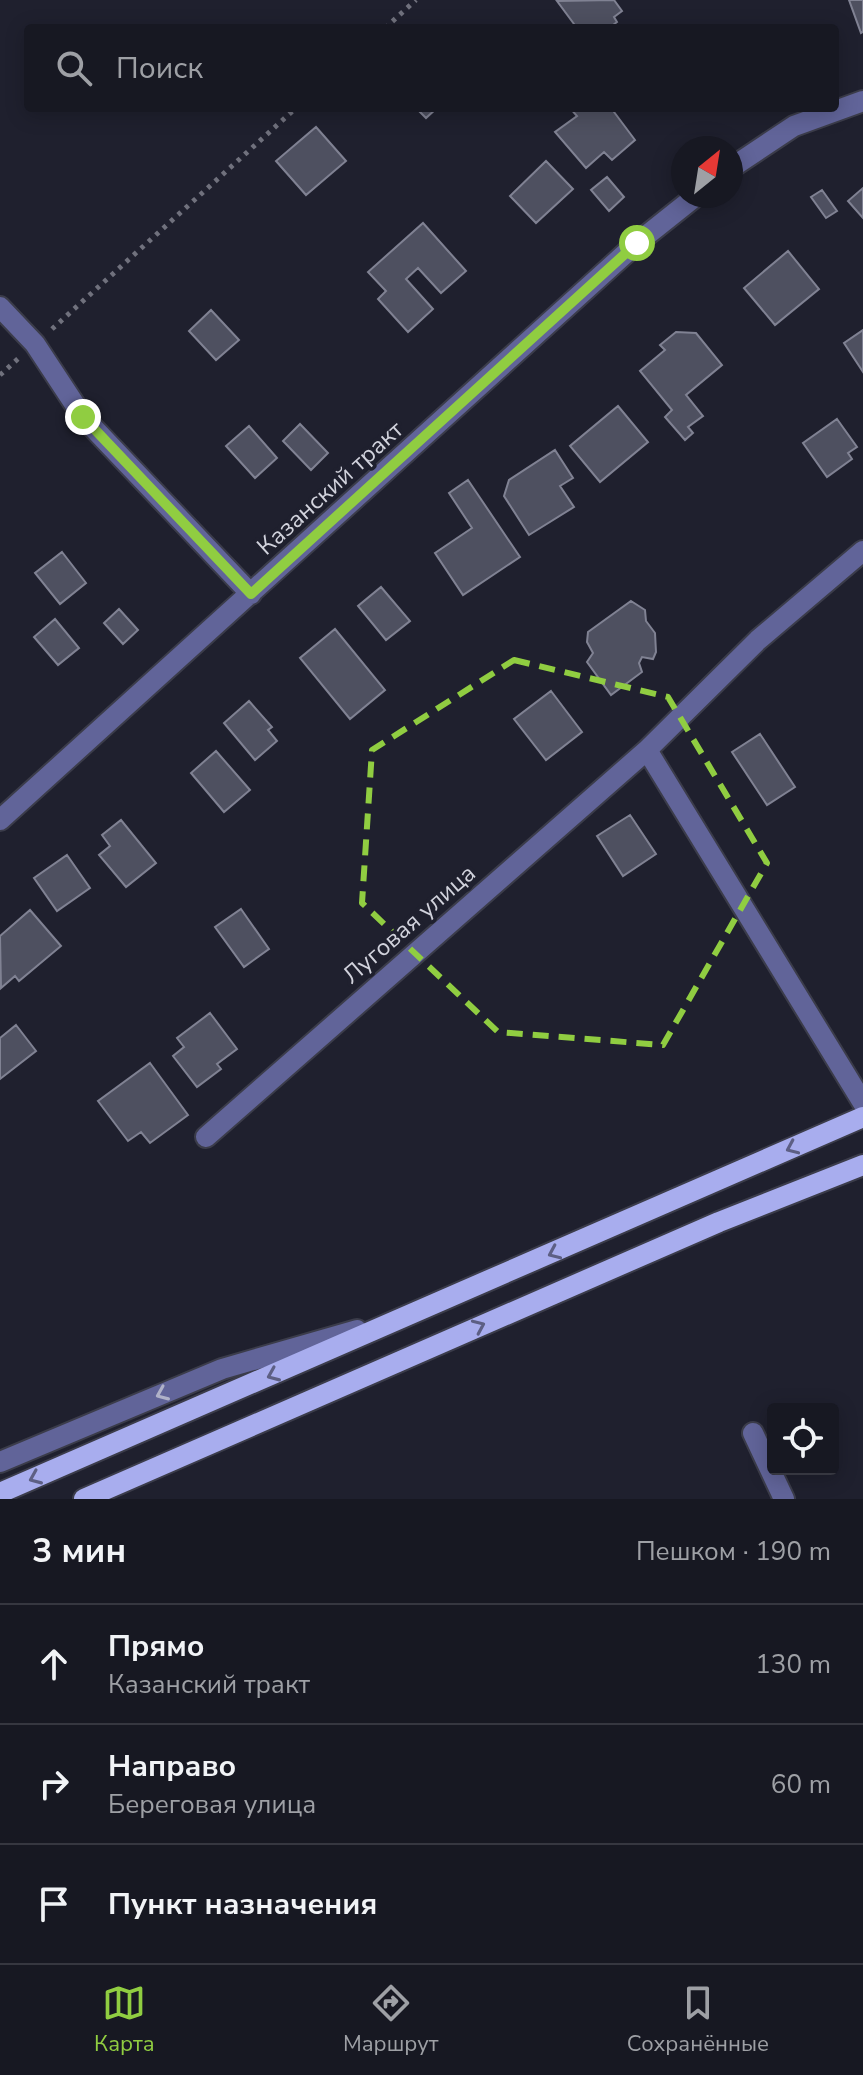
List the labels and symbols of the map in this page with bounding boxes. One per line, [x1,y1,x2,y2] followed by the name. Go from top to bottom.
[671,136,743,208] north arrow
[619,225,655,261] route start
[65,399,101,435] route end
[250,413,410,562] street label: Казанский тракт
[336,857,482,991] street label: Луговая улица
[785,1139,800,1155] one-way arrow
[547,1243,562,1259] one-way arrow
[471,1320,485,1336] one-way arrow
[267,1366,282,1382] one-way arrow
[155,1385,170,1401] one-way arrow
[29,1469,43,1485] one-way arrow

